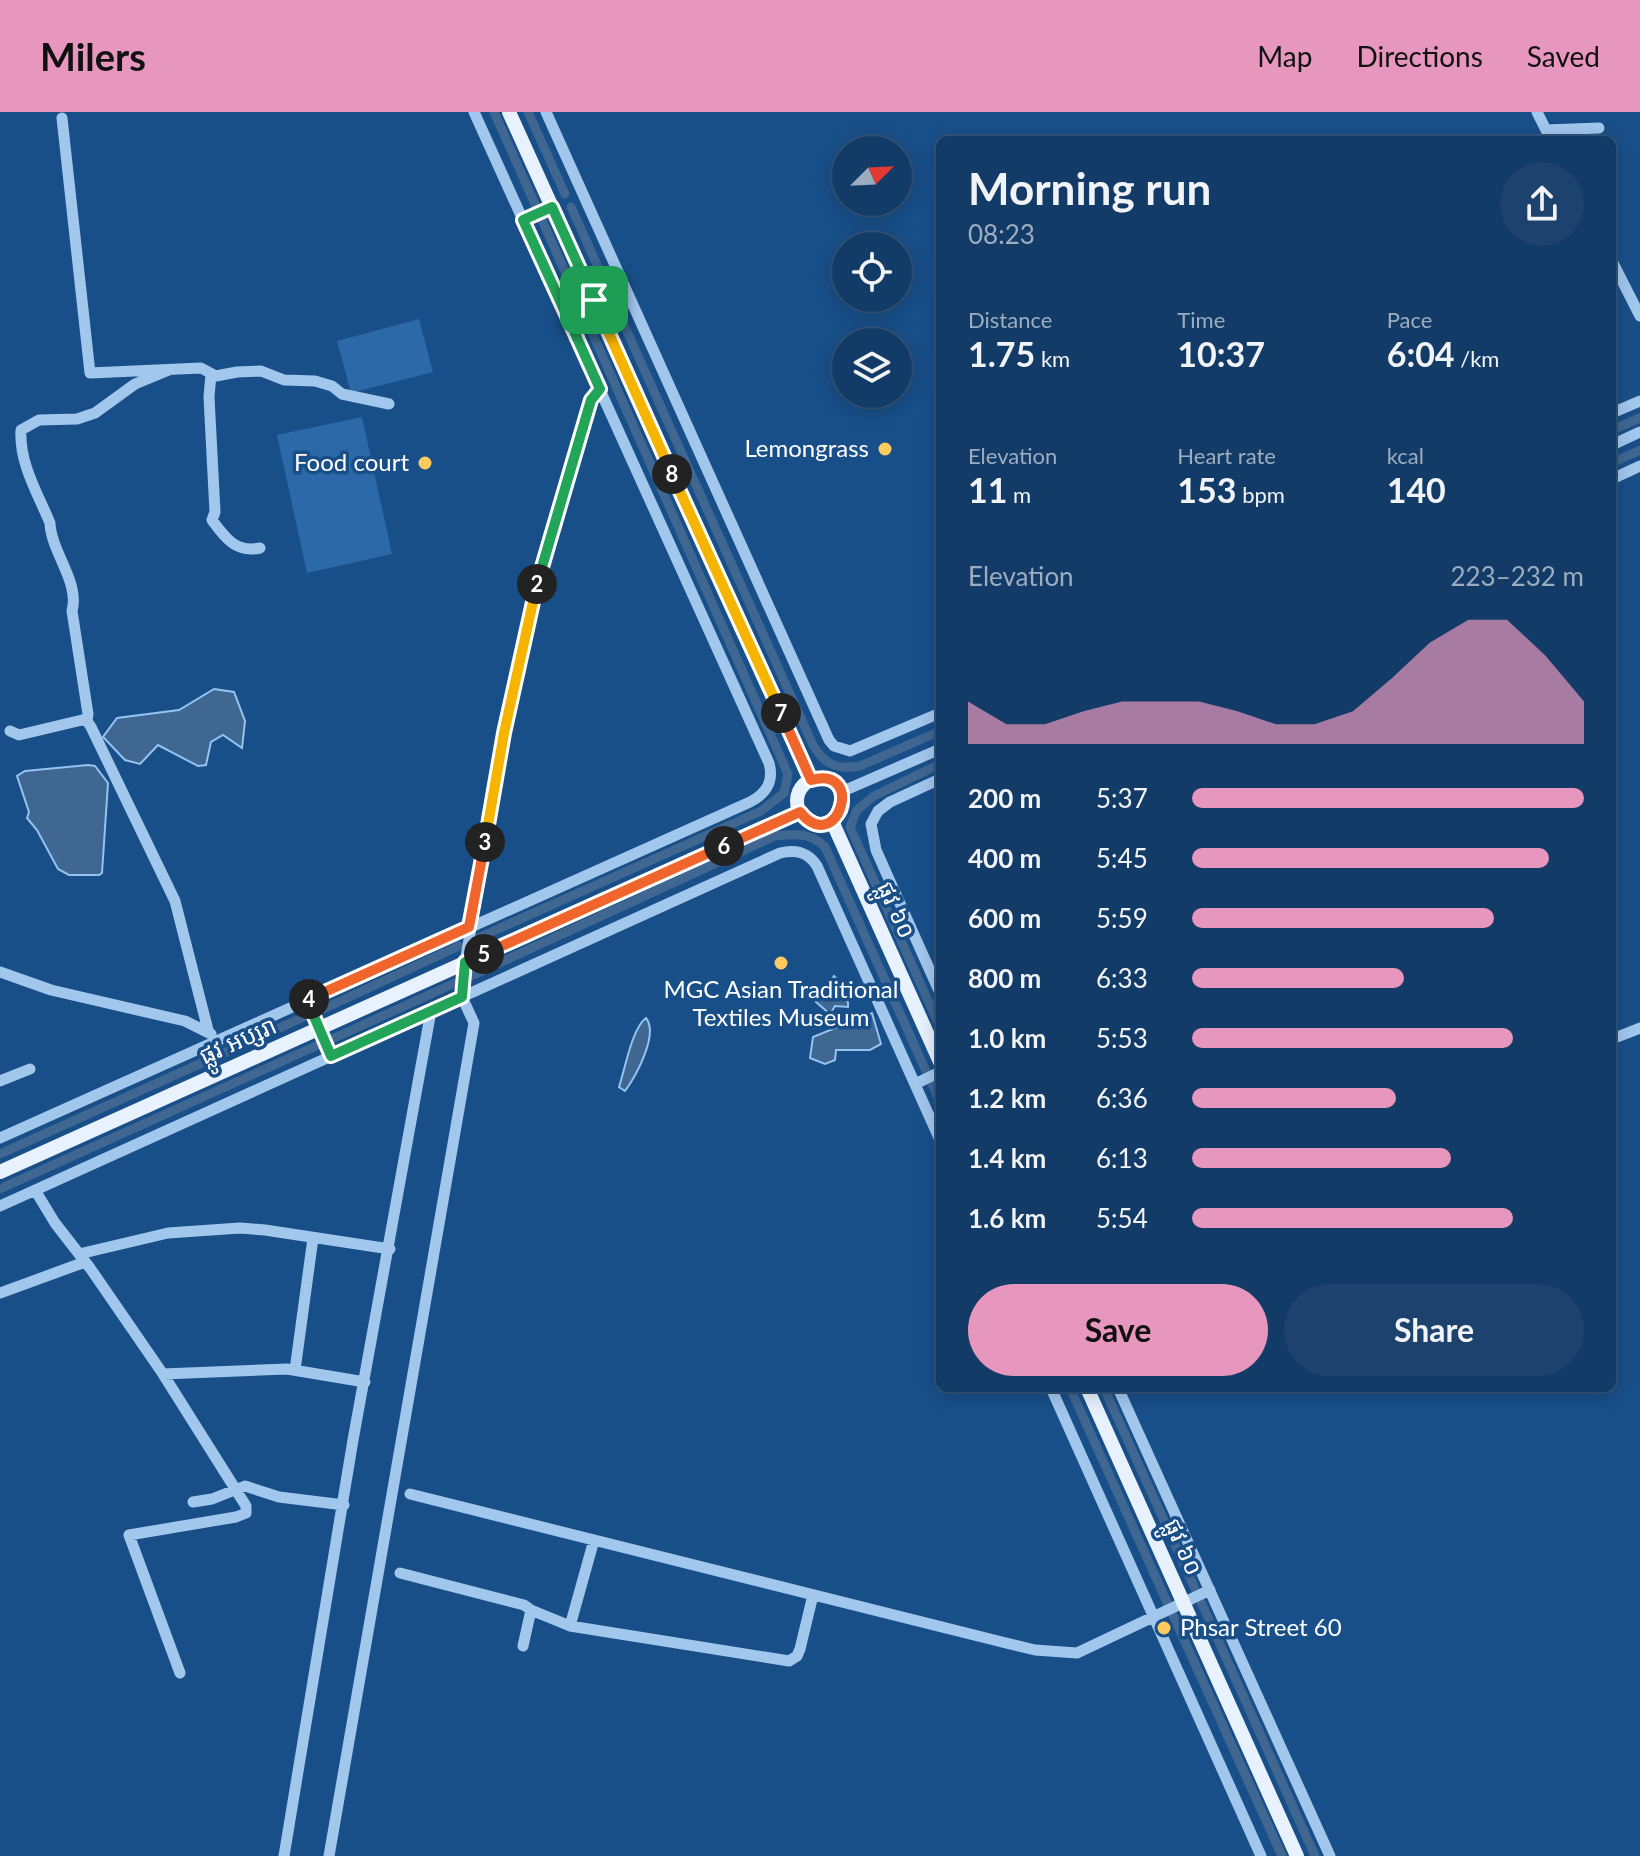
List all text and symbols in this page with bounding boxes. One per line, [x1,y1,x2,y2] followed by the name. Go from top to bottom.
[40,33,146,79] text: Milers
[1257,39,1312,73] text: Map
[1356,39,1483,73] text: Directions
[1527,39,1600,73] text: Saved
[832,136,912,216] north arrow
[832,136,912,408] map controls
[968,162,1211,214] text: Morning run
[1500,162,1584,246] button: share
[968,218,1035,250] text: 08:23
[832,232,912,312] button: locate
[560,266,628,334] pin
[572,278,616,322] icon: arrive
[968,306,1052,333] text: Distance
[1177,306,1225,333] text: Time
[1387,306,1432,333] text: Pace
[832,328,912,408] button: layers
[968,333,1035,374] text: 1.75
[1177,333,1265,374] text: 10:37
[1387,333,1455,374] text: 6:04
[1035,345,1070,372] text: km
[1455,345,1499,372] text: /km
[744,433,869,462] place label: Lemongrass
[876,440,894,458] marker: Lemongrass
[968,442,1057,469] text: Elevation
[1177,442,1276,469] text: Heart rate
[1387,442,1424,469] text: kcal
[294,447,409,476] place label: Food court
[416,454,434,472] marker: Food court
[652,454,692,494] pin: 8
[666,460,678,487] text: 8
[968,469,1007,510] text: 11
[1177,469,1237,510] text: 153
[1387,469,1446,510] text: 140
[1007,481,1031,508] text: m
[1237,481,1285,508] text: bpm
[968,560,1074,592] text: Elevation
[1450,560,1584,592] text: 223–232 m
[517,564,557,604] pin: 2
[531,570,543,597] text: 2
[761,693,801,733] pin: 7
[775,699,787,726] text: 7
[968,782,1041,814] text: 200 m
[1096,782,1148,814] text: 5:37
[465,822,505,862] pin: 3
[704,826,744,866] pin: 6
[479,828,491,855] text: 3
[718,832,730,859] text: 6
[968,842,1041,874] text: 400 m
[1096,842,1148,874] text: 5:45
[864,876,923,946] street label: ផ្លូវ ៦០
[968,902,1041,934] text: 600 m
[1096,902,1148,934] text: 5:59
[464,934,504,974] pin: 5
[478,940,490,967] text: 5
[772,954,790,972] marker: MGC Asian Traditional Textiles Museum
[968,962,1041,994] text: 800 m
[1096,962,1148,994] text: 6:33
[664,974,898,1031] place label: MGC Asian Traditional Textiles Museum
[289,979,329,1019] pin: 4
[303,985,315,1012] text: 4
[194,1010,284,1078] street label: ផ្លូវ អប្សរា
[968,1022,1046,1054] text: 1.0 km
[1096,1022,1148,1054] text: 5:53
[968,1082,1046,1114] text: 1.2 km
[1096,1082,1148,1114] text: 6:36
[968,1142,1046,1174] text: 1.4 km
[1096,1142,1148,1174] text: 6:13
[968,1202,1046,1234] text: 1.6 km
[1096,1202,1148,1234] text: 5:54
[968,1284,1268,1376] button: Save
[1284,1284,1584,1376] button: Share
[1151,1513,1210,1583] street label: ផ្លូវ ៦០
[1180,1612,1342,1641] place label: Phsar Street 60
[1155,1619,1173,1637] marker: Phsar Street 60

